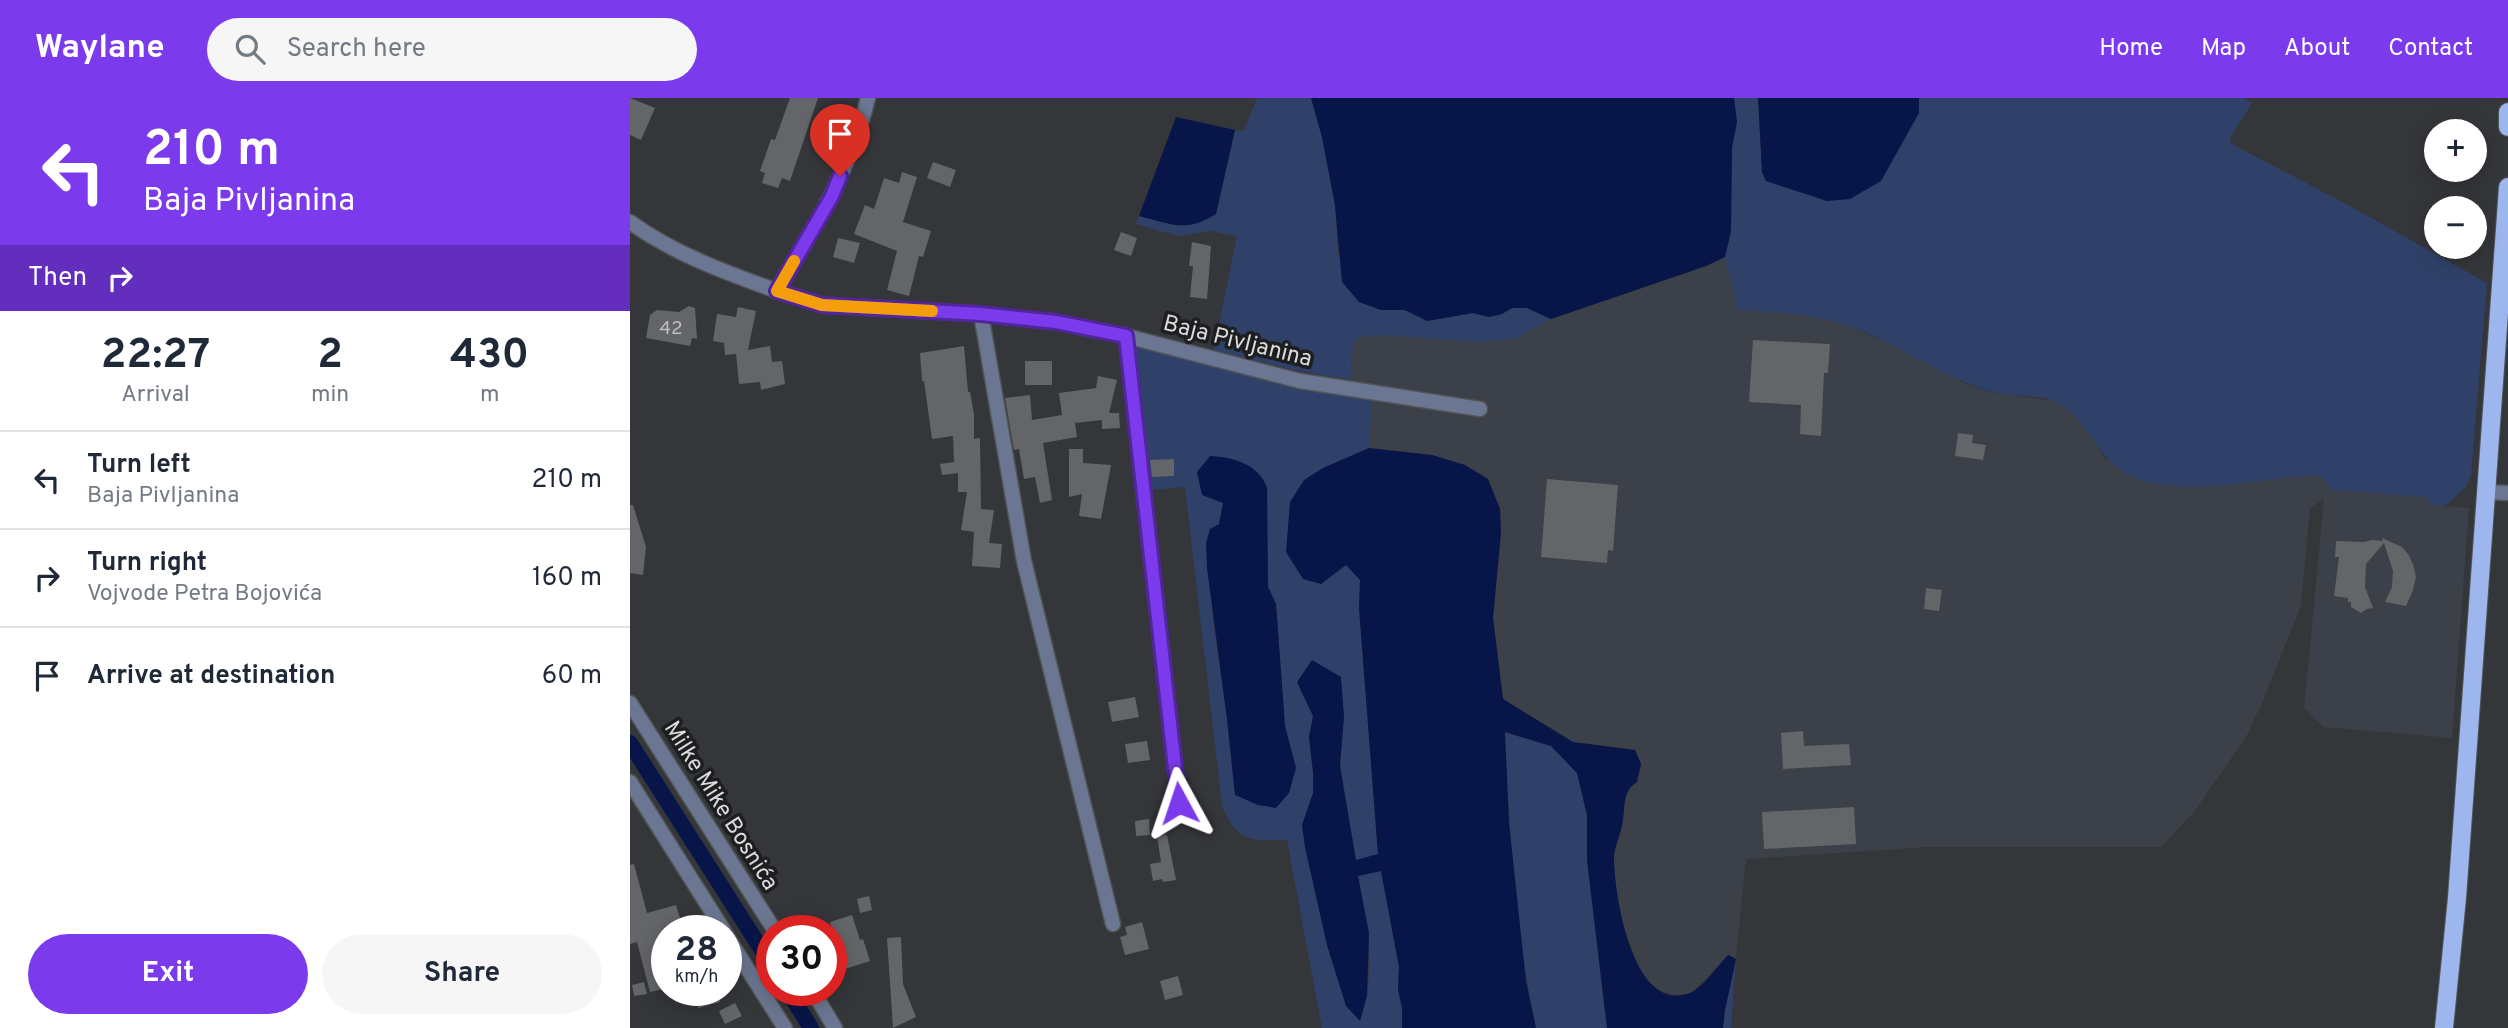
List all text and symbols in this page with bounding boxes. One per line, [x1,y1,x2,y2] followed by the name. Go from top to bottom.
[207,18,697,81] search box
[35,28,165,70] text: Waylane
[231,30,269,68] icon: search
[287,33,426,66] text: Search here
[2099,34,2163,64] text: Home
[2201,34,2246,64] text: Map
[2284,34,2350,64] text: About
[2388,34,2473,64] text: Contact
[810,104,870,176] pin
[821,115,859,153] icon: arrive
[2424,119,2487,259] map controls
[2424,119,2487,182] button: +
[143,121,280,183] text: 210 m
[28,126,119,217] icon: left
[143,182,355,222] text: Baja Pivljanina
[2424,196,2487,259] button: −
[101,259,139,297] icon: right
[28,262,87,295] text: Then
[1160,310,1315,375] street label: Baja Pivljanina
[659,317,683,341] house number: 42
[101,330,210,383] text: 22:27
[317,330,343,383] text: 2
[450,330,529,383] text: 430
[121,381,190,410] text: Arrival
[311,381,349,410] text: min
[480,381,499,410] text: m
[87,449,191,482] text: Turn left
[28,461,66,499] icon: left
[532,464,602,497] text: 210 m
[87,482,239,511] text: Baja Pivljanina
[87,547,207,580] text: Turn right
[28,559,66,597] icon: right
[532,562,602,595] text: 160 m
[87,580,322,609] text: Vojvode Petra Bojovića
[28,657,66,695] icon: arrive
[87,660,335,693] text: Arrive at destination
[542,660,602,693] text: 60 m
[656,716,784,896] street label: Milke Mike Bosnića
[1142,766,1216,840] position arrow
[756,915,847,1006] speed limit sign: 30
[675,929,718,973] text: 28
[28,934,308,1014] button: Exit
[322,934,602,1014] button: Share
[675,966,718,989] text: km/h

